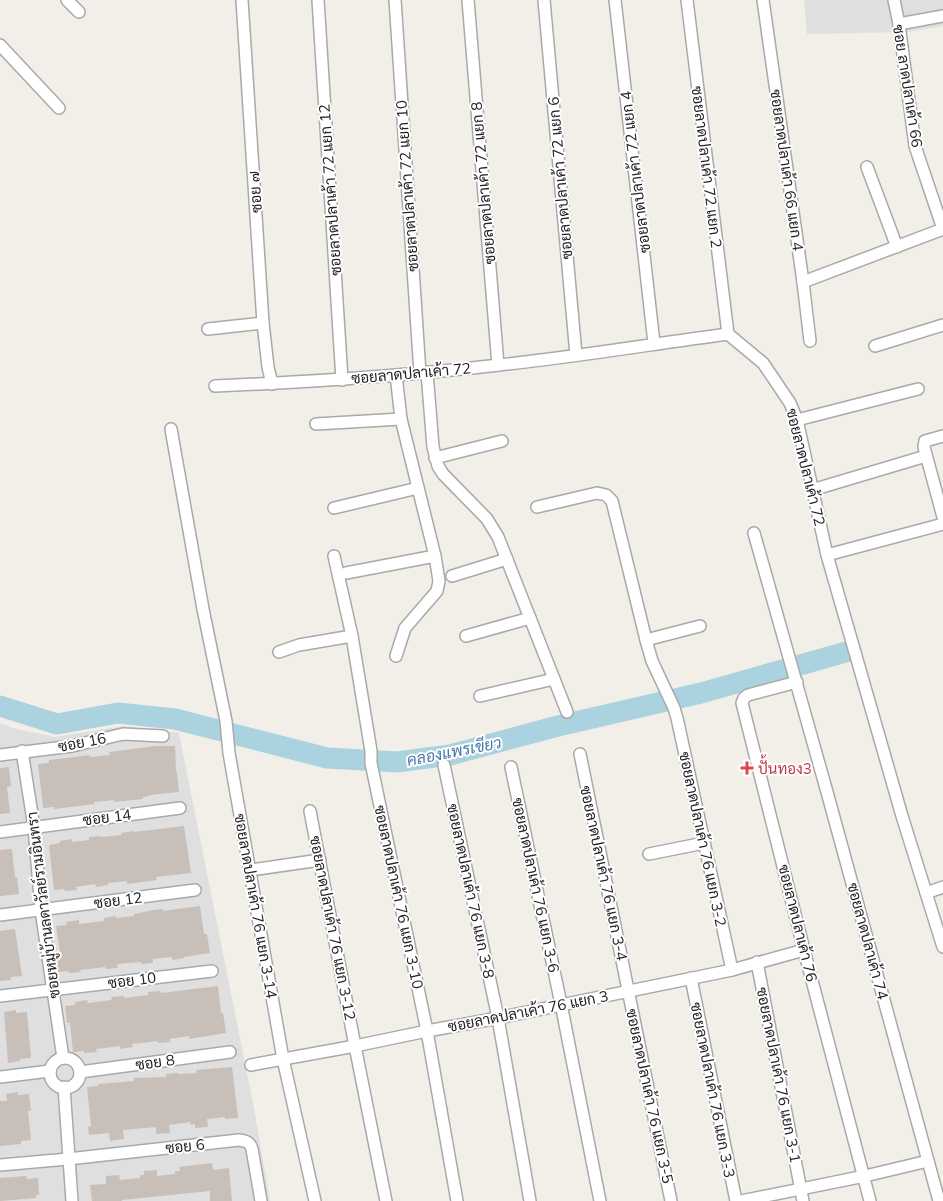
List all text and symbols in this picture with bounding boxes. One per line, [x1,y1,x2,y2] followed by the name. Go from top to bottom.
[889,23,927,149] street label: ซอย ลาดปลาเค้า 66
[688,85,726,249] street label: ซอยลาดปลาเค้า 72 แยก 2
[766,88,808,252] street label: ซอยลาดปลาเค้า 66 แยก 4
[616,90,654,254] street label: ซอยลาดปลาเค้า 72 แยก 4
[543,96,577,260] street label: ซอยลาดปลาเค้า 72 แยก 6
[392,100,422,272] street label: ซอยลาดปลาเค้า 72 แยก 10
[466,101,500,265] street label: ซอยลาดปลาเค้า 72 แยก 8
[315,104,345,276] street label: ซอยลาดปลาเค้า 72 แยก 12
[244,171,266,213] street label: ซอย ๗
[350,358,472,388] street label: ซอยลาดปลาเค้า 72
[782,406,830,528] street label: ซอยลาดปลาเค้า 72
[56,728,108,756] street label: ซอย 16
[405,731,503,770] water label: คลองแพรเขียว
[675,750,731,928] street label: ซอยลาดปลาเค้า 76 แยก 3-2
[758,754,812,778] place label: ปั้นทอง3
[740,761,754,775] marker: ปั้นทอง3
[576,784,632,962] street label: ซอยลาดปลาเค้า 76 แยก 3-4
[508,796,564,974] street label: ซอยลาดปลาเค้า 76 แยก 3-6
[443,802,499,980] street label: ซอยลาดปลาเค้า 76 แยก 3-8
[370,803,428,991] street label: ซอยลาดปลาเค้า 76 แยก 3-10
[82,805,132,829] street label: ซอย 14
[22,810,65,1000] street label: ซอยหมู่บ้านลดาวัลย์รามอินทรา
[230,812,282,1000] street label: ซอยลาดปลาเค้า 76 แยก 3-14
[306,834,360,1022] street label: ซอยลาดปลาเค้า 76 แยก 3-12
[774,862,822,984] street label: ซอยลาดปลาเค้า 76
[843,881,893,1001] street label: ซอยลาดปลาเค้า 74
[93,888,143,912] street label: ซอย 12
[107,968,157,992] street label: ซอย 10
[446,986,610,1036] street label: ซอยลาดปลาเค้า 76 แยก 3
[753,986,805,1164] street label: ซอยลาดปลาเค้า 76 แยก 3-1
[687,1001,739,1179] street label: ซอยลาดปลาเค้า 76 แยก 3-3
[622,1007,678,1185] street label: ซอยลาดปลาเค้า 76 แยก 3-5
[134,1050,176,1074] street label: ซอย 8
[164,1134,206,1158] street label: ซอย 6

